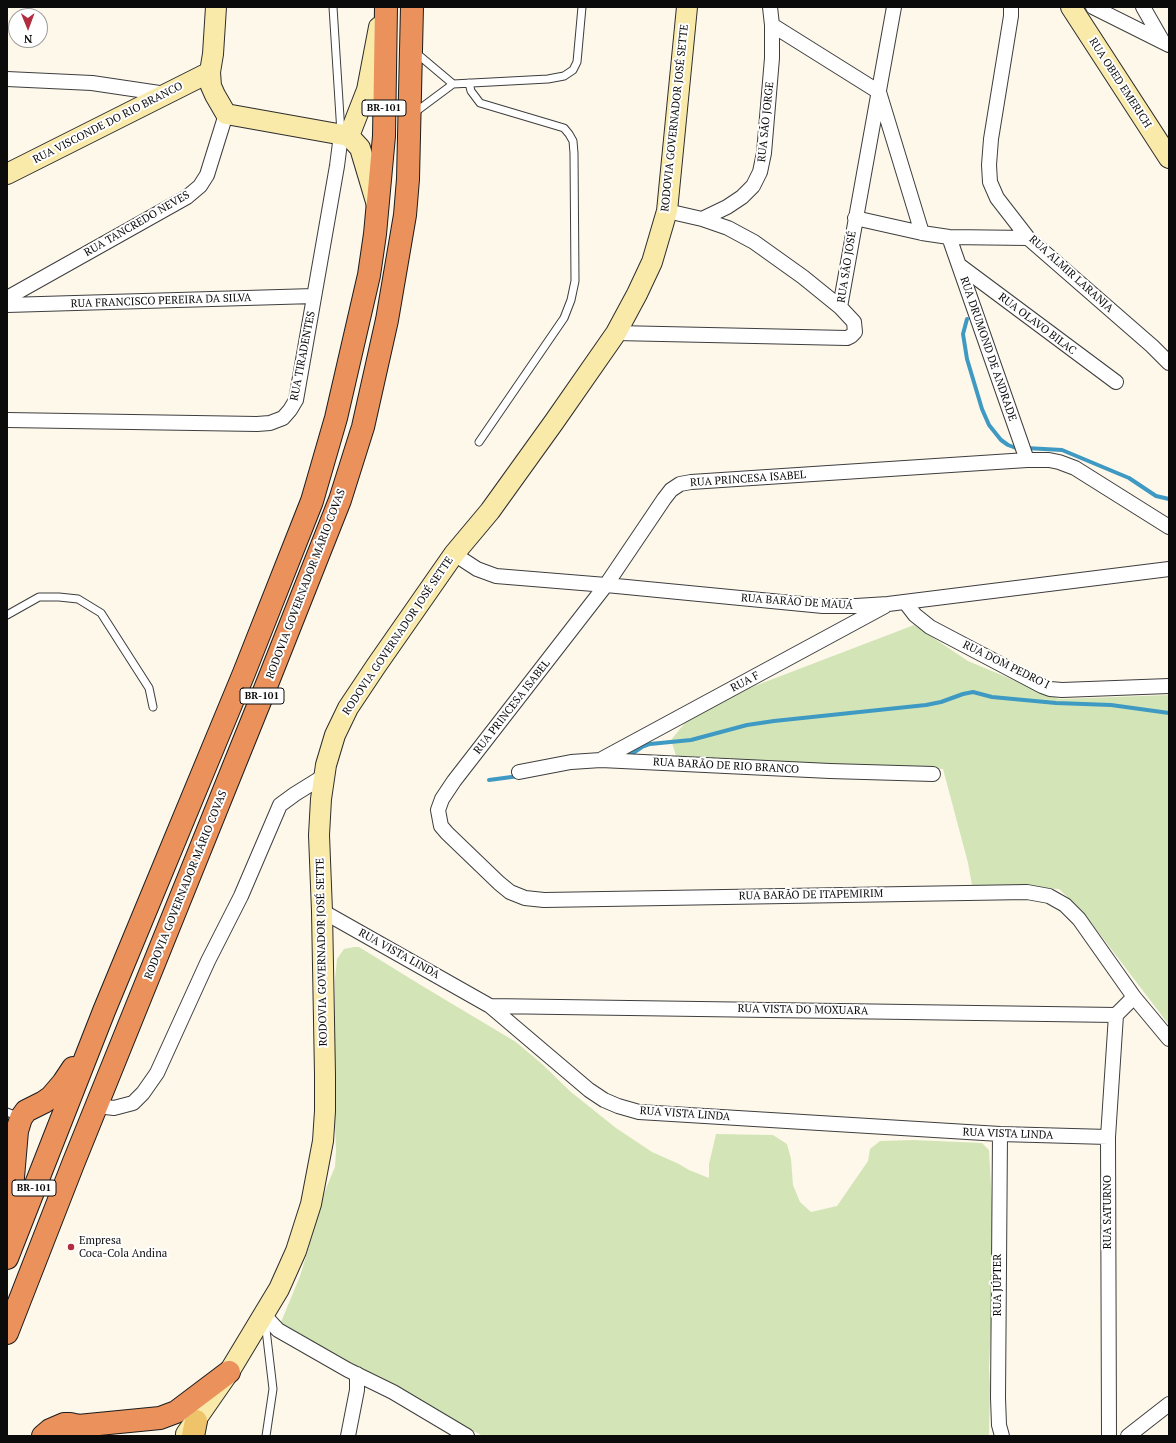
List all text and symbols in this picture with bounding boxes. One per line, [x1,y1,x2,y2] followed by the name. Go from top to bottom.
[8,8,48,48] north arrow
[659,24,691,212] street label: RODOVIA GOVERNADOR JOSÉ SETTE
[24,32,32,46] text: N
[1086,36,1154,130] street label: RUA OBED EMERICH
[31,79,185,167] street label: RUA VISCONDE DO RIO BRANCO
[755,81,777,163] street label: RUA SÃO JORGE
[362,100,406,116] road number: BR-101
[82,188,192,260] street label: RUA TANCREDO NEVES
[835,230,859,304] street label: RUA SÃO JOSÉ
[1026,233,1116,315] street label: RUA ALMIR LARANJA
[957,275,1019,423] street label: RUA DRUMOND DE ANDRADE
[70,291,252,311] street label: RUA FRANCISCO PEREIRA DA SILVA
[996,291,1078,357] street label: RUA OLAVO BILAC
[288,310,318,402] street label: RUA TIRADENTES
[690,468,806,490] street label: RUA PRINCESA ISABEL
[264,487,348,681] street label: RODOVIA GOVERNADOR MÁRIO COVAS
[340,554,456,718] street label: RODOVIA GOVERNADOR JOSÉ SETTE
[740,591,854,613] street label: RUA BARÃO DE MAUÁ
[960,638,1052,692] street label: RUA DOM PEDRO I
[471,657,553,757] street label: RUA PRINCESA ISABEL
[728,669,762,695] street label: RUA F
[240,688,284,704] road number: BR-101
[653,756,799,776] street label: RUA BARÃO DE RIO BRANCO
[142,789,230,981] street label: RODOVIA GOVERNADOR MÁRIO COVAS
[314,858,330,1046] street label: RODOVIA GOVERNADOR JOSÉ SETTE
[739,887,883,903] street label: RUA BARÃO DE ITAPEMIRIM
[356,926,442,982] street label: RUA VISTA LINDA
[738,1002,868,1018] street label: RUA VISTA DO MOXUARA
[639,1104,731,1124] street label: RUA VISTA LINDA
[962,1126,1054,1142] street label: RUA VISTA LINDA
[1101,1175,1115,1249] street label: RUA SATURNO
[12,1180,56,1196] road number: BR-101
[79,1234,167,1260] place label: Empresa Coca-Cola Andina
[66,1242,76,1252] marker: Empresa Coca-Cola Andina
[991,1254,1005,1316] street label: RUA JÚPTER

